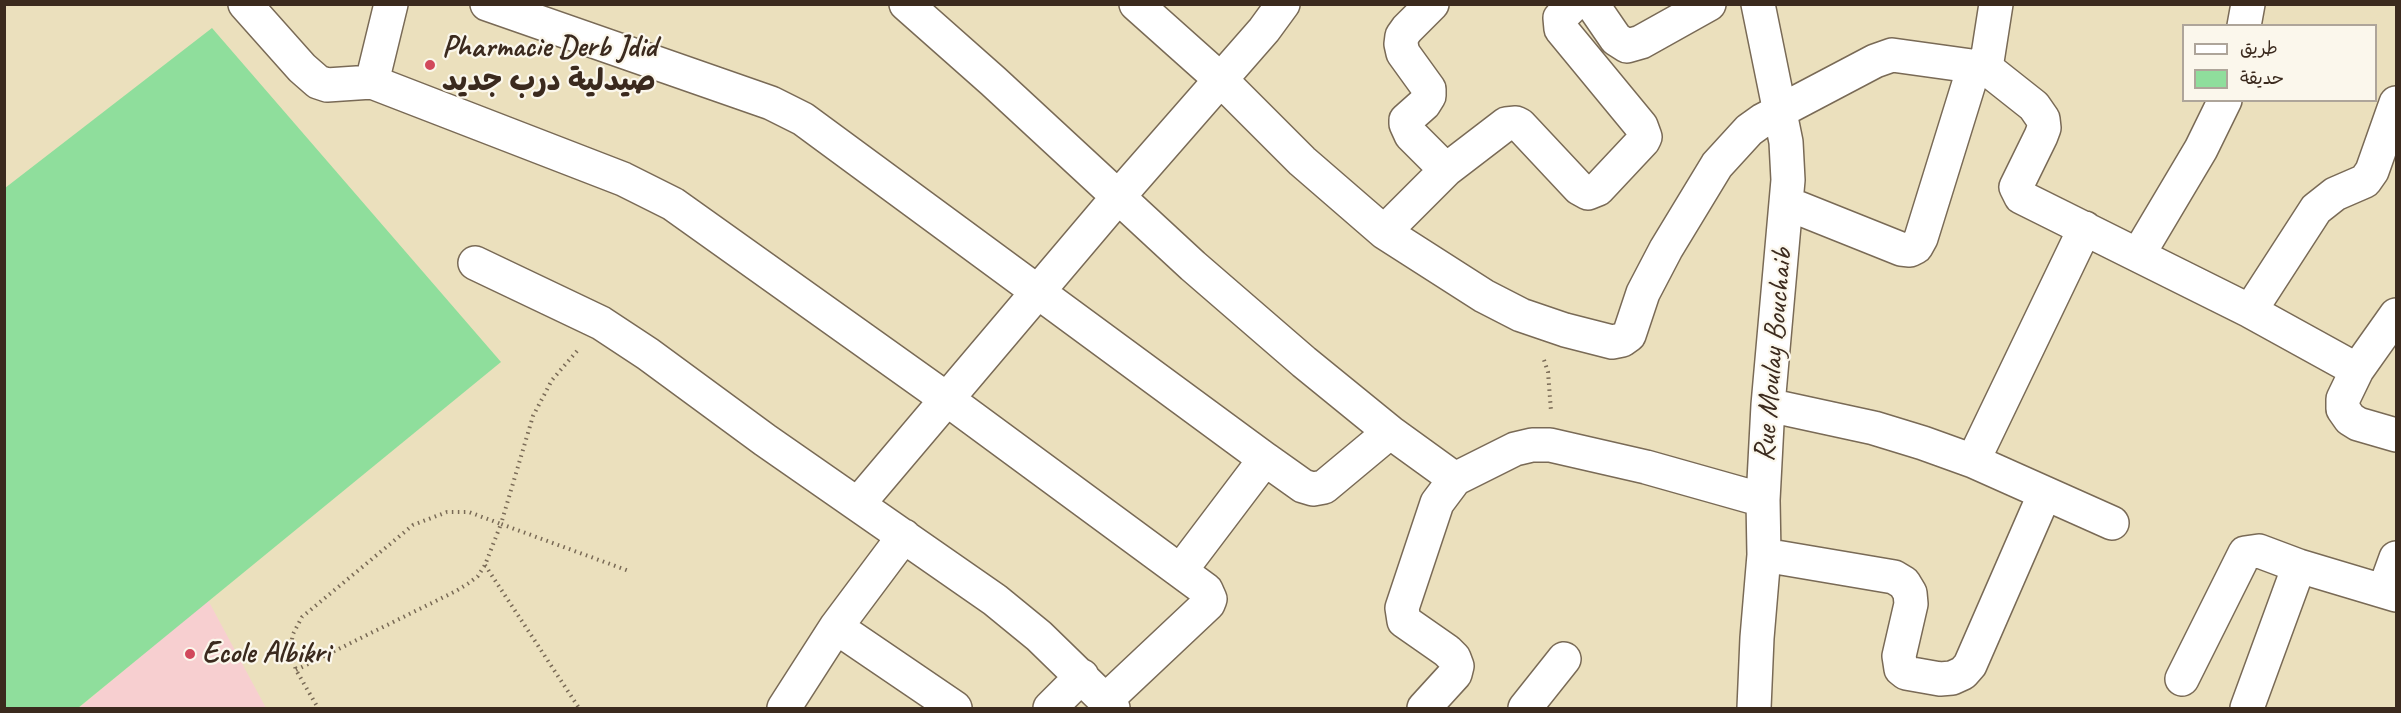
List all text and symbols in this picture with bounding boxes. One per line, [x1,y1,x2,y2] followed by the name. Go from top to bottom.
[2182,24,2377,102] legend
[442,30,657,100] place label: Pharmacie Derb Jdid صيدلية درب جديد
[2240,37,2278,59] text: طريق
[423,58,437,72] marker: Pharmacie Derb Jdid صيدلية درب جديد
[2240,67,2284,89] text: حديقة
[1747,247,1801,463] street label: Rue Moulay Bouchaib
[202,636,330,672] place label: Ecole Albikri
[183,647,197,661] marker: Ecole Albikri

